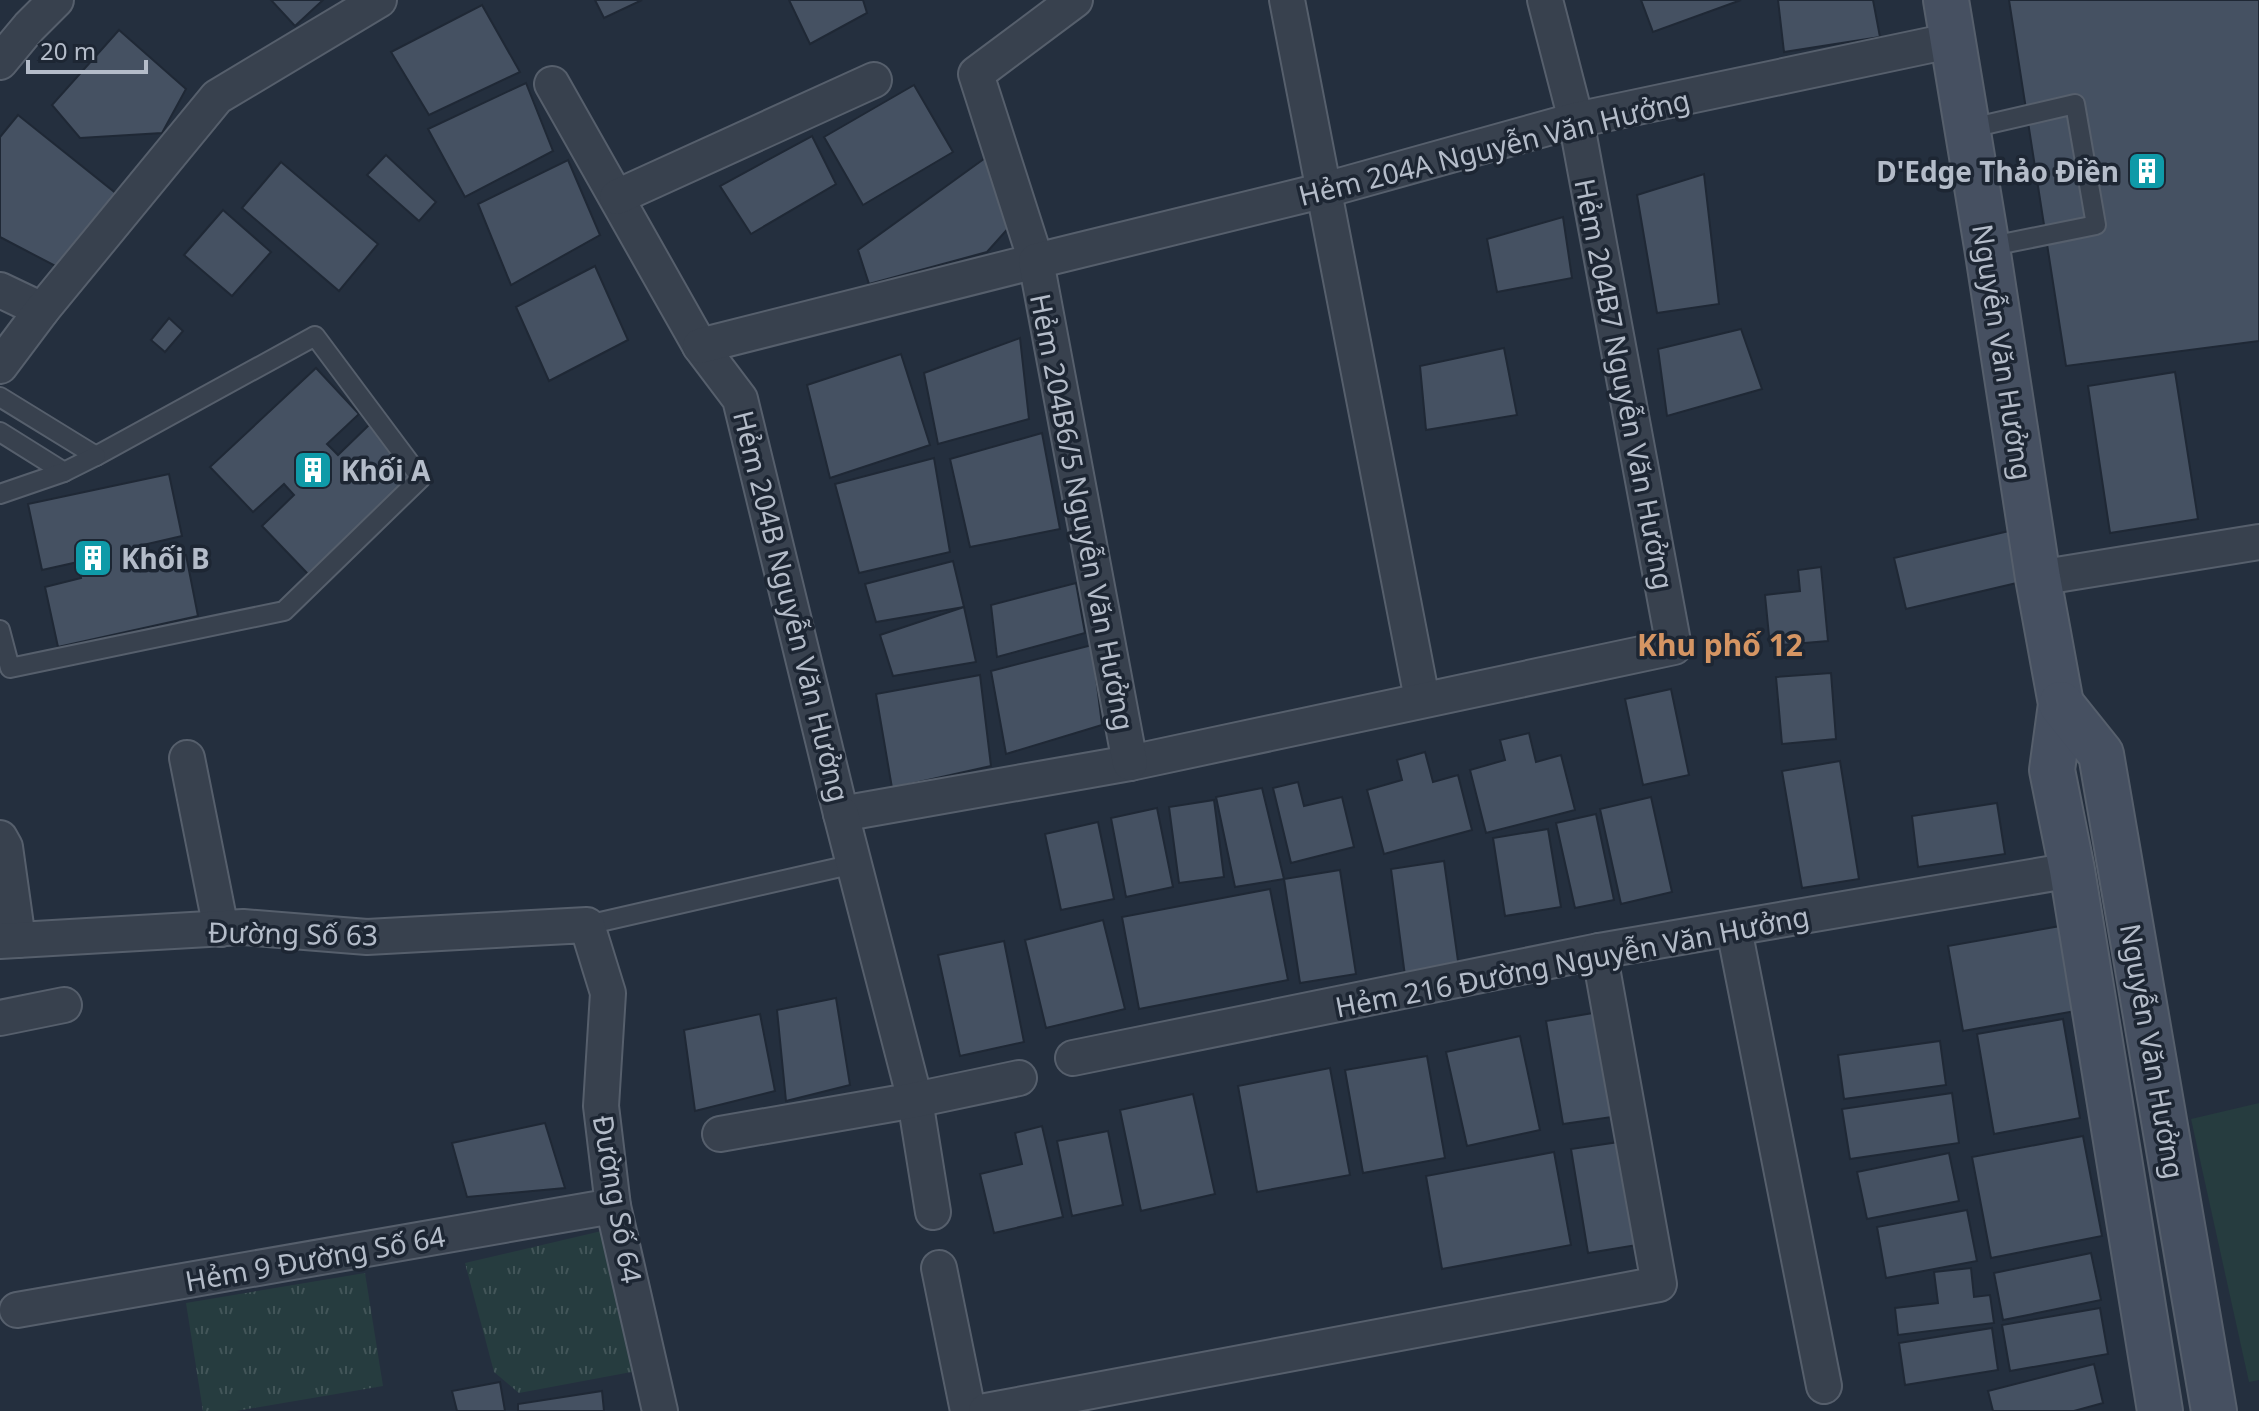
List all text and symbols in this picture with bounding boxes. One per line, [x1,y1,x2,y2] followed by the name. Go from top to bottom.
[28,24,146,74] scale bar
[40,34,96,67] text: 20 m
[1295,80,1693,214] street label: Hẻm 204A Nguyễn Văn Hưởng
[2126,150,2168,192] building icon: D'Edge Thảo Điền
[1876,152,2119,190] place label: D'Edge Thảo Điền
[1566,175,1684,593] street label: Hẻm 204B7 Nguyễn Văn Hưởng
[1964,221,2042,483] street label: Nguyễn Văn Hưởng
[1022,290,1144,734] street label: Hẻm 204B6/5 Nguyễn Văn Hưởng
[725,406,859,806] street label: Hẻm 204B Nguyễn Văn Hưởng
[292,449,334,491] building icon: Khối A
[341,451,431,489] place label: Khối A
[72,537,114,579] building icon: Khối B
[121,539,210,577] place label: Khối B
[1637,624,1803,665] district label: Khu phố 12
[1332,896,1812,1026] street label: Hẻm 216 Đường Nguyễn Văn Hưởng
[208,913,378,953] street label: Đường Số 63
[2112,920,2194,1182] street label: Nguyễn Văn Hưởng
[585,1112,651,1286] street label: Đường Số 64
[182,1216,448,1300] street label: Hẻm 9 Đường Số 64

